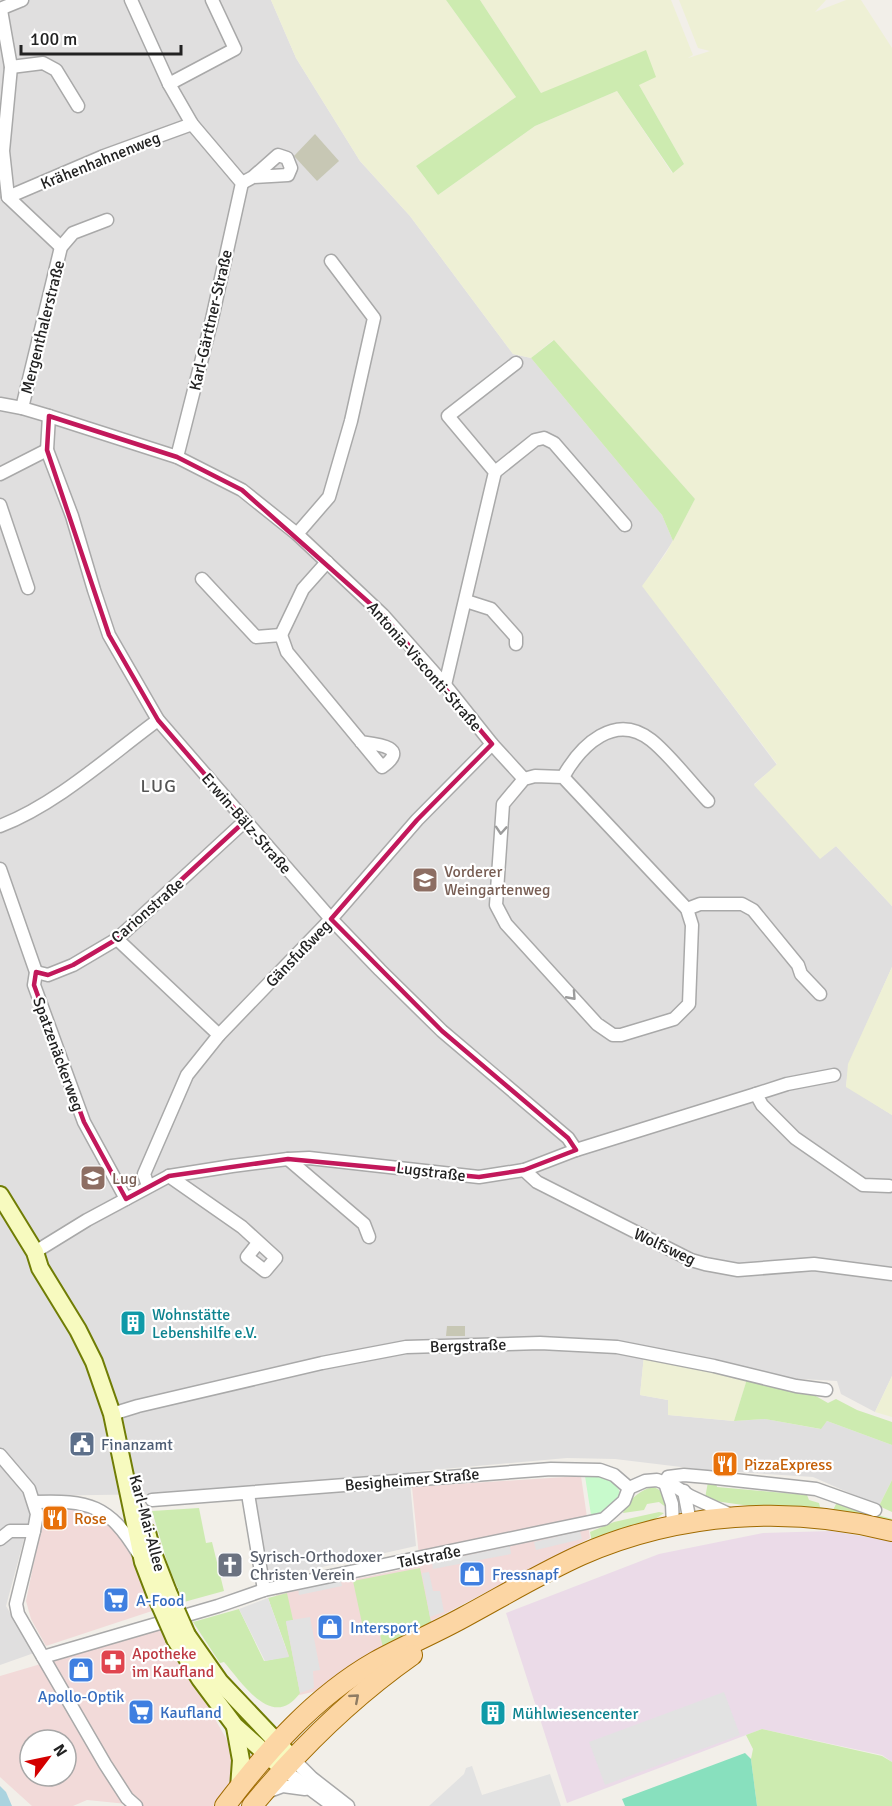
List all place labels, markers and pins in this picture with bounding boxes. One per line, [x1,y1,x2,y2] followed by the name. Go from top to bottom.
[444,862,551,900] place label: Vorderer Weingartenweg
[410,865,440,895] school or university icon: Vorderer Weingartenweg
[78,1163,108,1193] school or university icon: Lug
[112,1169,137,1189] place label: Lug
[152,1305,257,1343] place label: Wohnstätte Lebenshilfe e.V.
[118,1308,148,1338] building icon: Wohnstätte Lebenshilfe e.V.
[67,1429,97,1459] public building icon: Finanzamt
[101,1435,173,1455] place label: Finanzamt
[710,1449,740,1479] restaurant icon: PizzaExpress
[744,1455,832,1475] place label: PizzaExpress
[40,1503,70,1533] restaurant icon: Rose
[74,1509,107,1529] place label: Rose
[250,1547,382,1585] place label: Syrisch-Orthodoxer Christen Verein
[215,1550,245,1580] church icon: Syrisch-Orthodoxer Christen Verein
[457,1559,487,1589] shop icon: Fressnapf
[492,1565,559,1585] place label: Fressnapf
[101,1585,131,1615] supermarket icon: A-Food
[136,1591,184,1611] place label: A-Food
[315,1612,345,1642] shop icon: Intersport
[350,1618,419,1638] place label: Intersport
[132,1644,214,1682] place label: Apotheke im Kaufland
[98,1647,128,1677] pharmacy icon: Apotheke im Kaufland
[66,1655,96,1685] shop icon: Apollo-Optik
[38,1687,124,1707] place label: Apollo-Optik
[126,1697,156,1727] supermarket icon: Kaufland
[478,1698,508,1728] building icon: Mühlwiesencenter
[160,1703,222,1723] place label: Kaufland
[512,1704,638,1724] place label: Mühlwiesencenter

